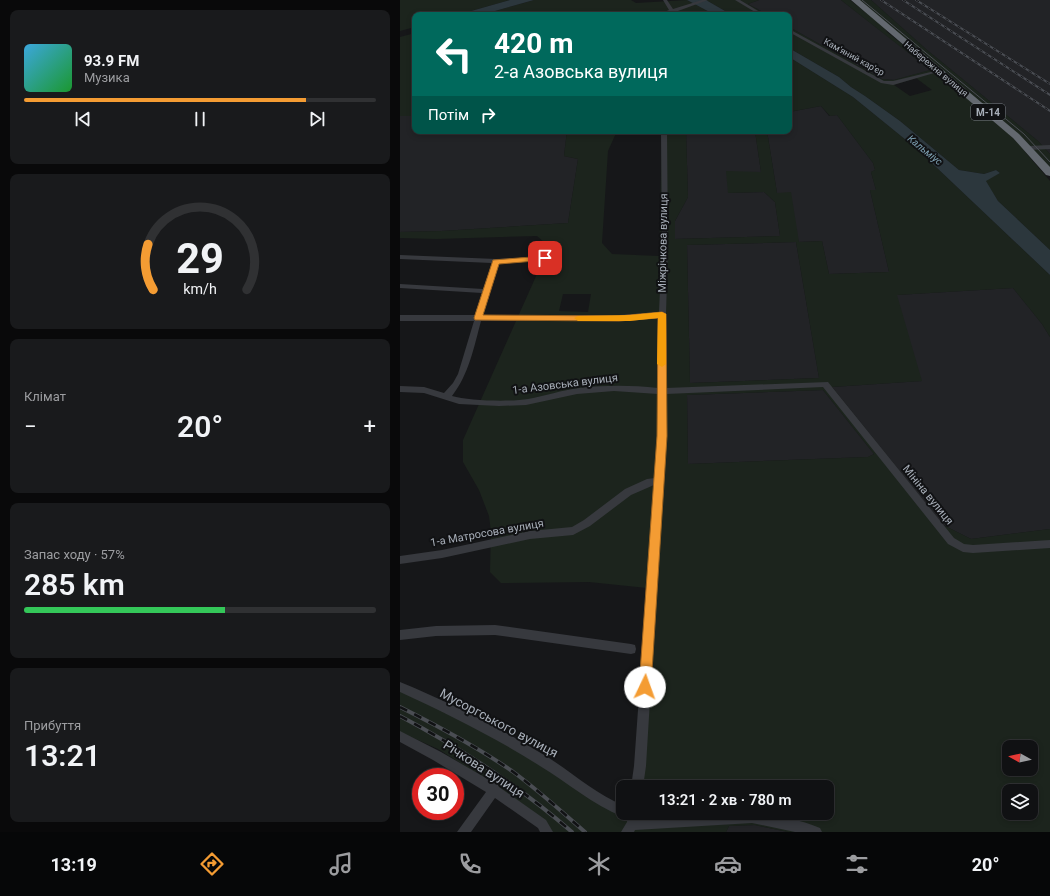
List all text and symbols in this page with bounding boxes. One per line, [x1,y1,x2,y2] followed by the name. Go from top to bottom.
[494,27,573,60] text: 420 m
[428,28,480,80] icon: left
[822,36,886,78] street label: Кам'яний кар'єр
[902,39,970,99] street label: Набережна вулиця
[84,52,139,70] text: 93.9 FM
[494,61,668,82] text: 2-а Азовська вулиця
[84,70,130,85] text: Музика
[477,104,499,126] icon: right
[971,104,1005,120] road number: М-14
[428,106,469,124] text: Потім
[72,108,94,130] icon: previous
[189,108,211,130] icon: pause
[306,108,328,130] icon: next
[905,133,945,167] water label: Кальміус
[656,193,670,293] street label: Міжрічкова вулиця
[176,233,224,282] text: 29
[528,241,562,275] pin
[534,247,556,269] icon: arrive
[183,280,217,296] text: km/h
[512,371,618,397] street label: 1-а Азовська вулиця
[24,389,66,404] text: Клімат
[177,409,223,444] text: 20°
[24,414,37,439] text: −
[364,414,376,439] text: +
[900,463,956,527] street label: Мініна вулиця
[429,517,545,549] street label: 1-а Матросова вулиця
[24,547,125,562] text: Запас ходу · 57%
[24,567,125,602] text: 285 km
[624,666,666,708] position arrow
[437,685,561,761] street label: Мусоргського вулиця
[24,718,81,733] text: Прибуття
[441,737,527,801] street label: Річкова вулиця
[24,738,101,773] text: 13:21
[1002,740,1038,776] north arrow
[1002,740,1038,820] map controls
[412,768,464,820] speed limit sign: 30
[1002,784,1038,820] button: layers
[659,791,791,809] text: 13:21 · 2 хв · 780 m
[198,850,226,878] icon: directions
[327,850,355,878] icon: music
[456,850,484,878] icon: phone
[585,850,613,878] icon: climate
[714,850,742,878] icon: car
[843,850,871,878] icon: filters
[50,854,97,875] text: 13:19
[972,854,999,875] text: 20°

